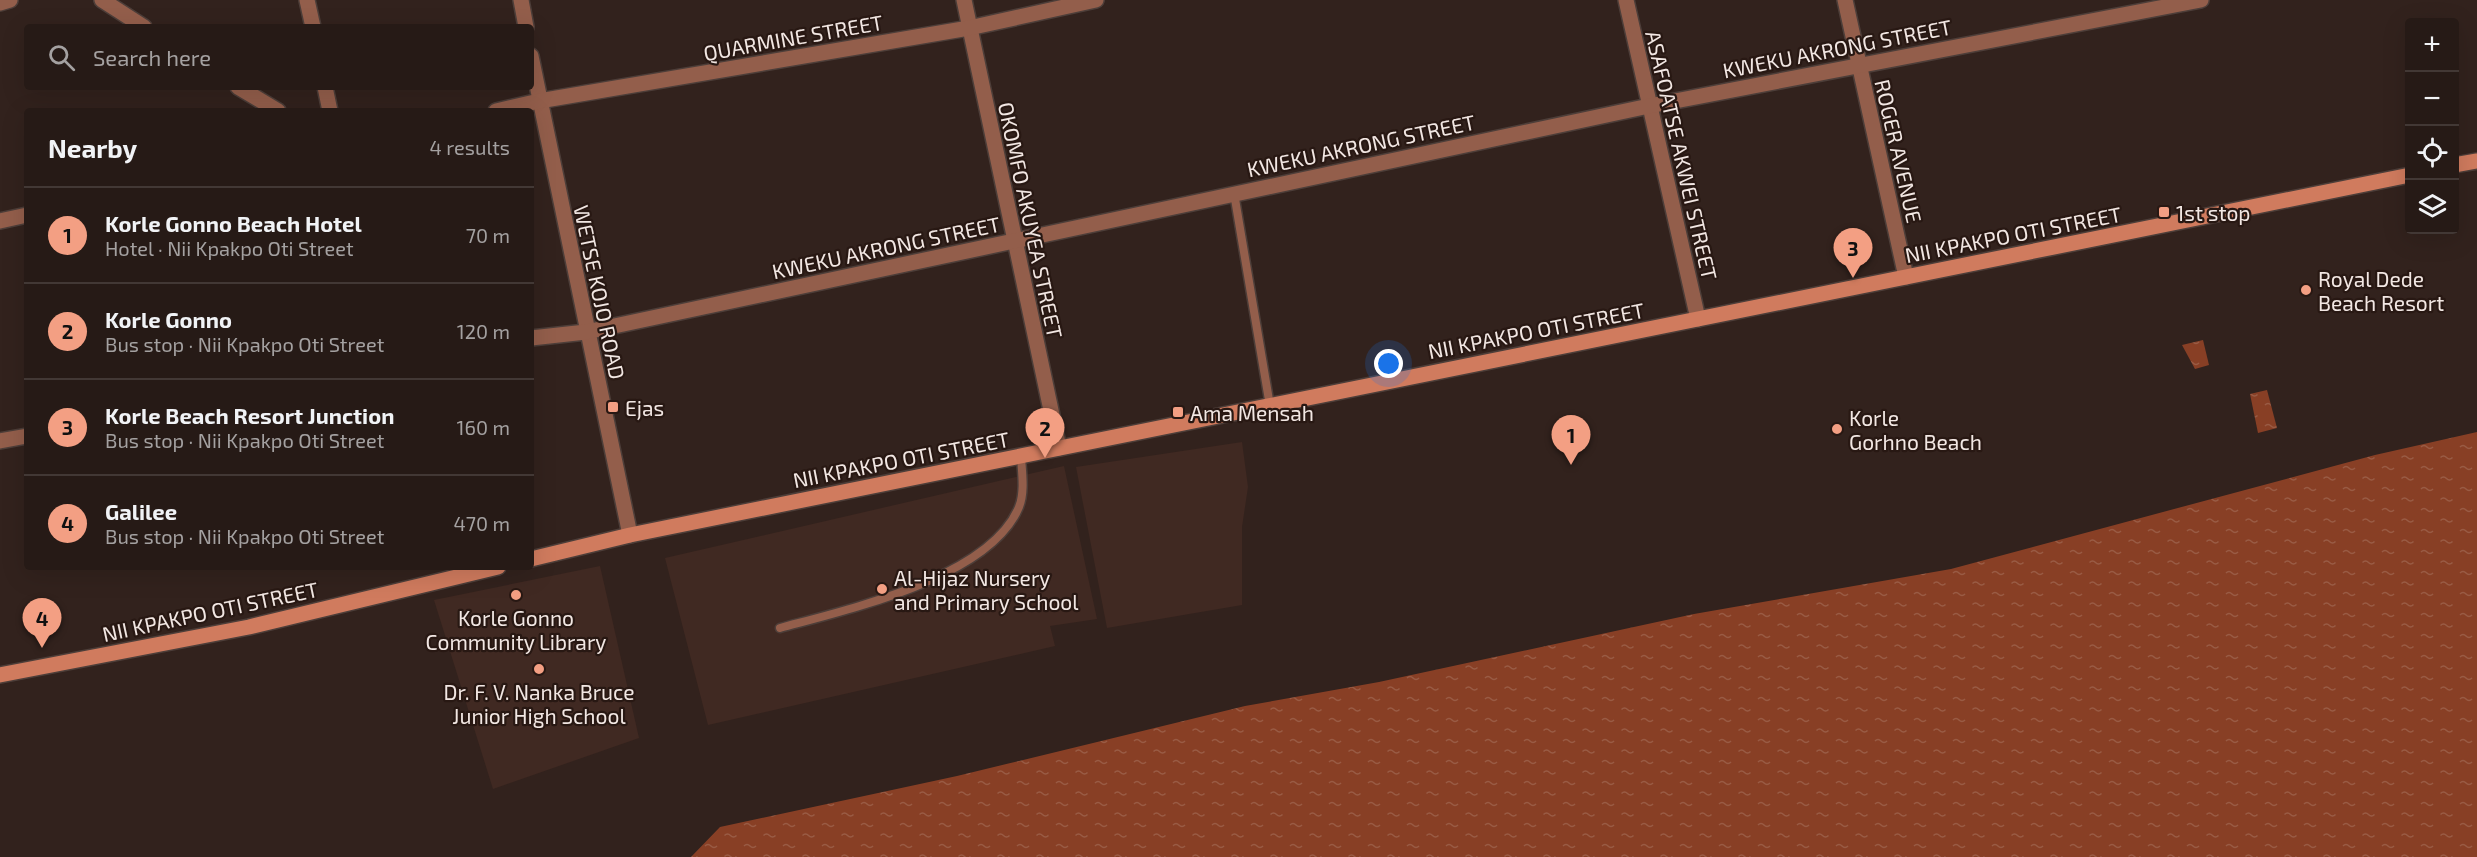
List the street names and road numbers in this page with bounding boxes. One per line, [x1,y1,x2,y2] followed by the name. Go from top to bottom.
[701,9,885,66] street label: QUARMINE STREET
[1721,14,1953,82] street label: KWEKU AKRONG STREET
[1641,28,1723,282] street label: ASAFOATSE AKWEI STREET
[1870,77,1928,225] street label: ROGER AVENUE
[994,100,1068,340] street label: OKOMFO AKUYEA STREET
[1245,109,1477,181] street label: KWEKU AKRONG STREET
[1903,201,2123,267] street label: NII KPAKPO OTI STREET
[569,203,631,381] street label: WETSE KOJO ROAD
[770,211,1002,283] street label: KWEKU AKRONG STREET
[1426,297,1646,363] street label: NII KPAKPO OTI STREET
[791,426,1011,492] street label: NII KPAKPO OTI STREET
[100,576,320,646] street label: NII KPAKPO OTI STREET

